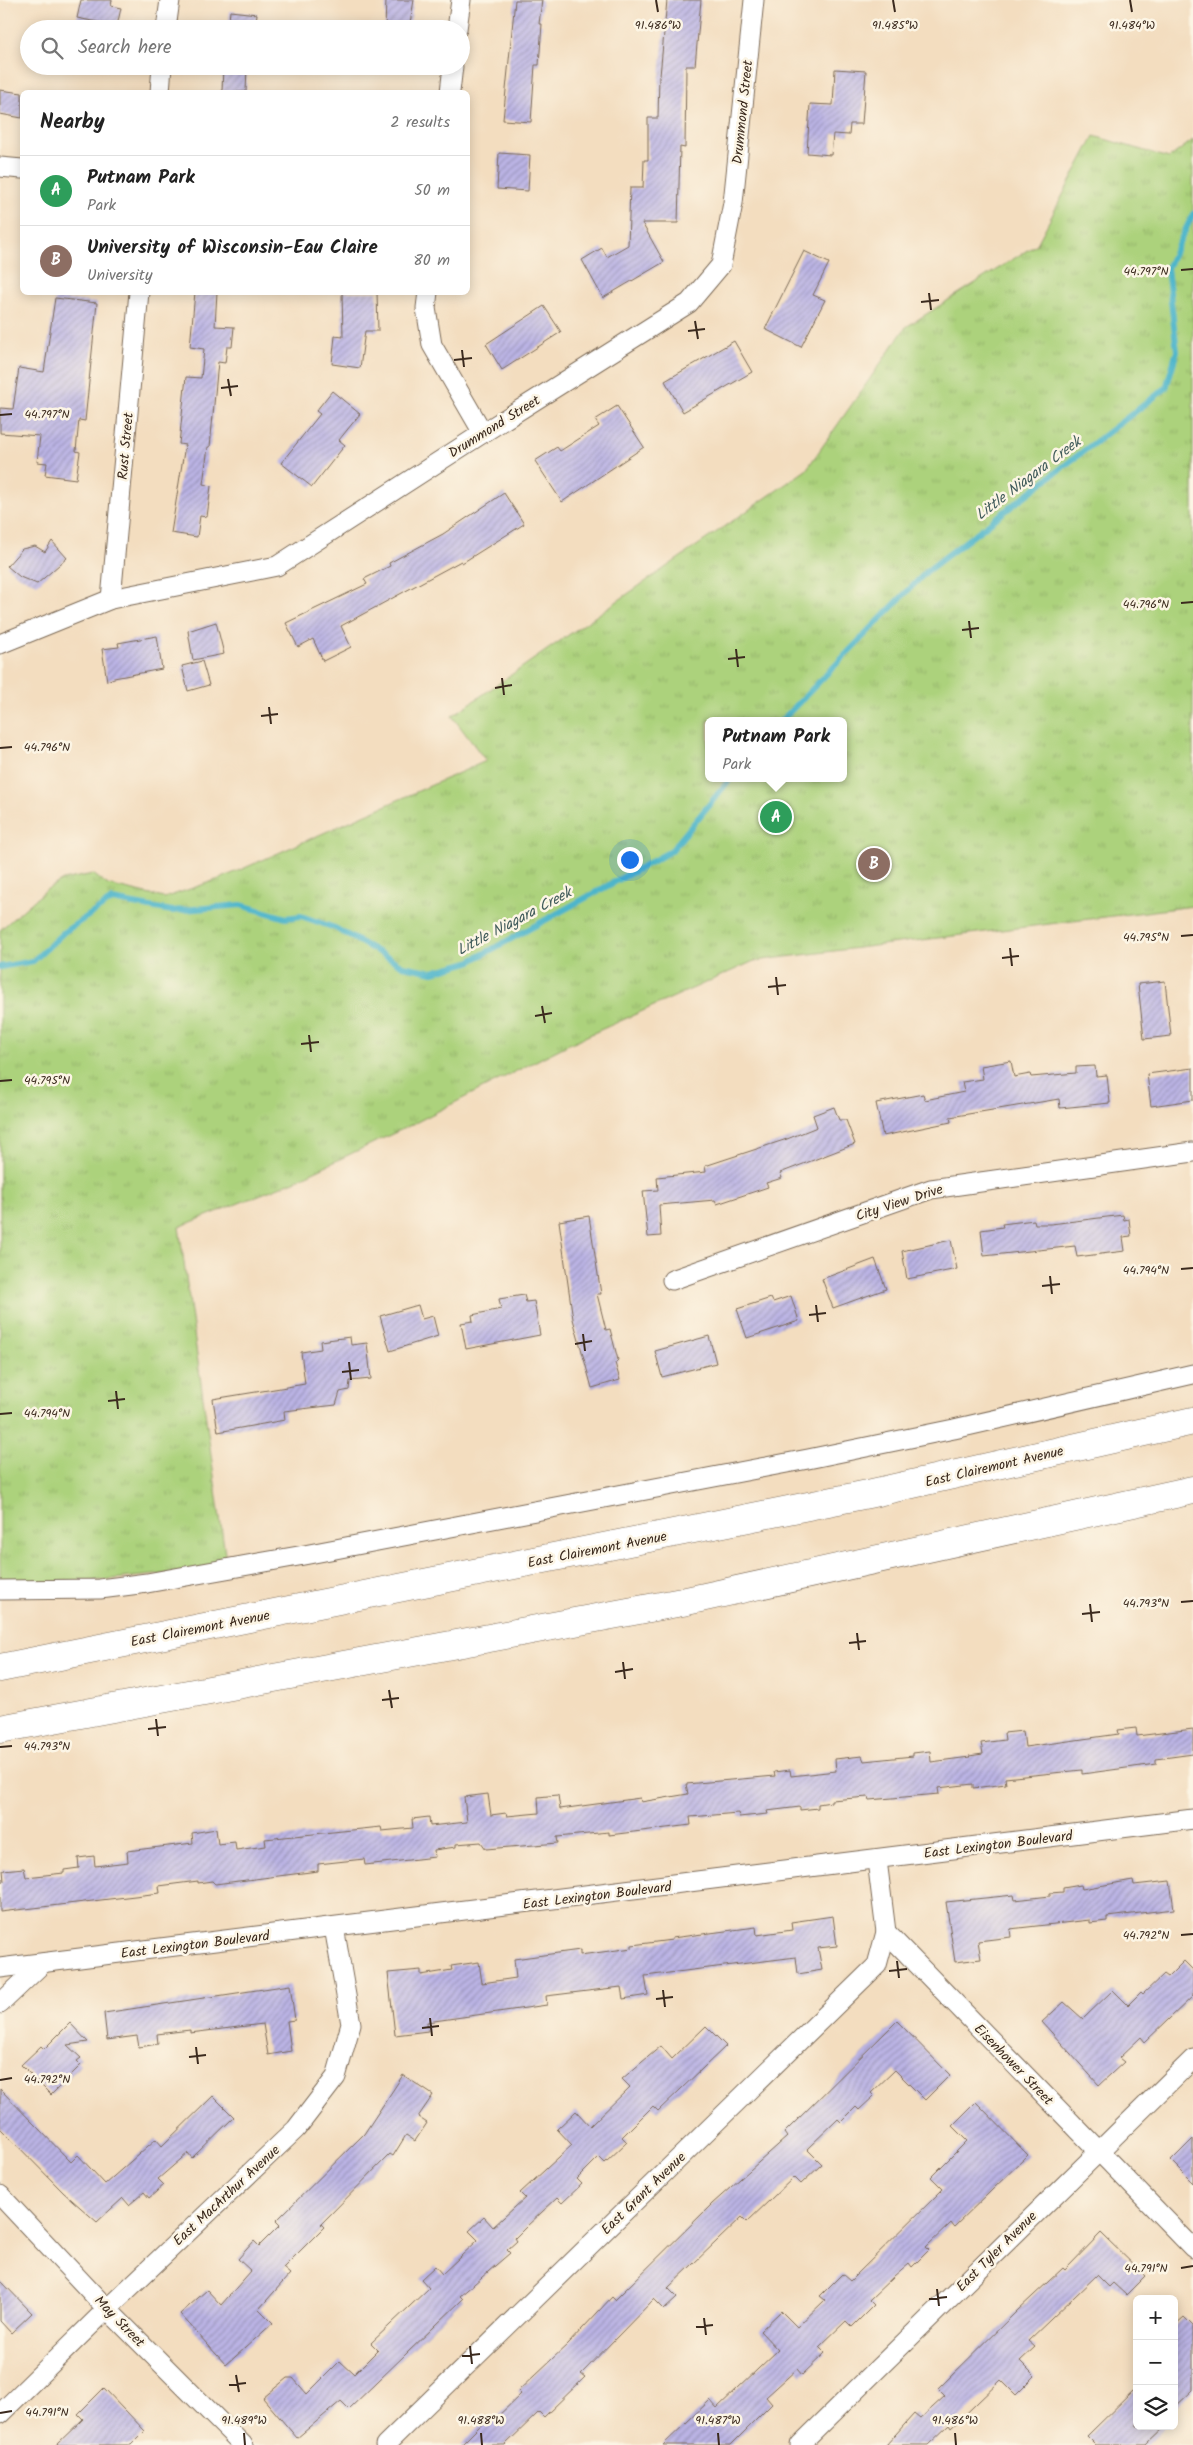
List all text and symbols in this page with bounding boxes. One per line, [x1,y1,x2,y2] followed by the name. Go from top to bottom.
[635,16,681,35] text: 91.486°W
[872,16,918,35] text: 91.485°W
[1109,16,1155,35] text: 91.484°W
[20,20,470,75] search box
[78,33,172,63] text: Search here
[38,34,66,62] icon: search
[727,58,759,165] street label: Drummond Street
[40,106,105,139] text: Nearby
[390,110,450,135] text: 2 results
[87,163,195,193] text: Putnam Park
[51,178,61,203] text: A
[414,178,450,203] text: 50 m
[87,193,116,218] text: Park
[87,233,378,263] text: University of Wisconsin-Eau Claire
[51,248,61,273] text: B
[413,248,450,273] text: 80 m
[1123,262,1169,281] text: 44.797°N
[87,263,152,288] text: University
[444,389,545,464] street label: Drummond Street
[24,405,70,424] text: 44.797°N
[112,411,140,481] street label: Rust Street
[971,430,1088,527] water label: Little Niagara Creek
[1123,595,1169,614] text: 44.796°N
[705,717,847,782] popup
[722,722,830,752] text: Putnam Park
[24,738,70,757] text: 44.796°N
[722,752,751,777] text: Park
[760,798,792,836] pin: A
[858,845,890,883] pin: B
[617,847,643,873] your location
[453,881,578,962] water label: Little Niagara Creek
[1123,928,1169,947] text: 44.795°N
[24,1071,70,1090] text: 44.795°N
[853,1178,946,1227] street label: City View Drive
[1123,1261,1169,1280] text: 44.794°N
[24,1404,70,1423] text: 44.794°N
[923,1440,1066,1494] street label: East Clairemont Avenue
[526,1526,669,1574] street label: East Clairemont Avenue
[1123,1594,1169,1613] text: 44.793°N
[129,1605,272,1653] street label: East Clairemont Avenue
[24,1737,70,1756] text: 44.793°N
[922,1825,1075,1865] street label: East Lexington Boulevard
[521,1876,674,1916] street label: East Lexington Boulevard
[119,1925,272,1965] street label: East Lexington Boulevard
[1123,1926,1169,1945] text: 44.792°N
[968,2019,1059,2111] street label: Eisenhower Street
[24,2070,70,2089] text: 44.792°N
[168,2140,286,2251] street label: East MacArthur Avenue
[596,2147,692,2240] street label: East Grant Avenue
[951,2206,1043,2297] street label: East Tyler Avenue
[1124,2259,1168,2278] text: 44.791°N
[89,2291,150,2353] street label: May Street
[1133,2295,1178,2430] map controls
[1133,2295,1178,2340] button: +
[1133,2340,1178,2385] button: −
[1133,2385,1178,2430] button: layers
[25,2403,69,2422] text: 44.791°N
[221,2411,267,2430] text: 91.489°W
[458,2411,504,2430] text: 91.488°W
[695,2411,741,2430] text: 91.487°W
[932,2411,978,2430] text: 91.486°W

